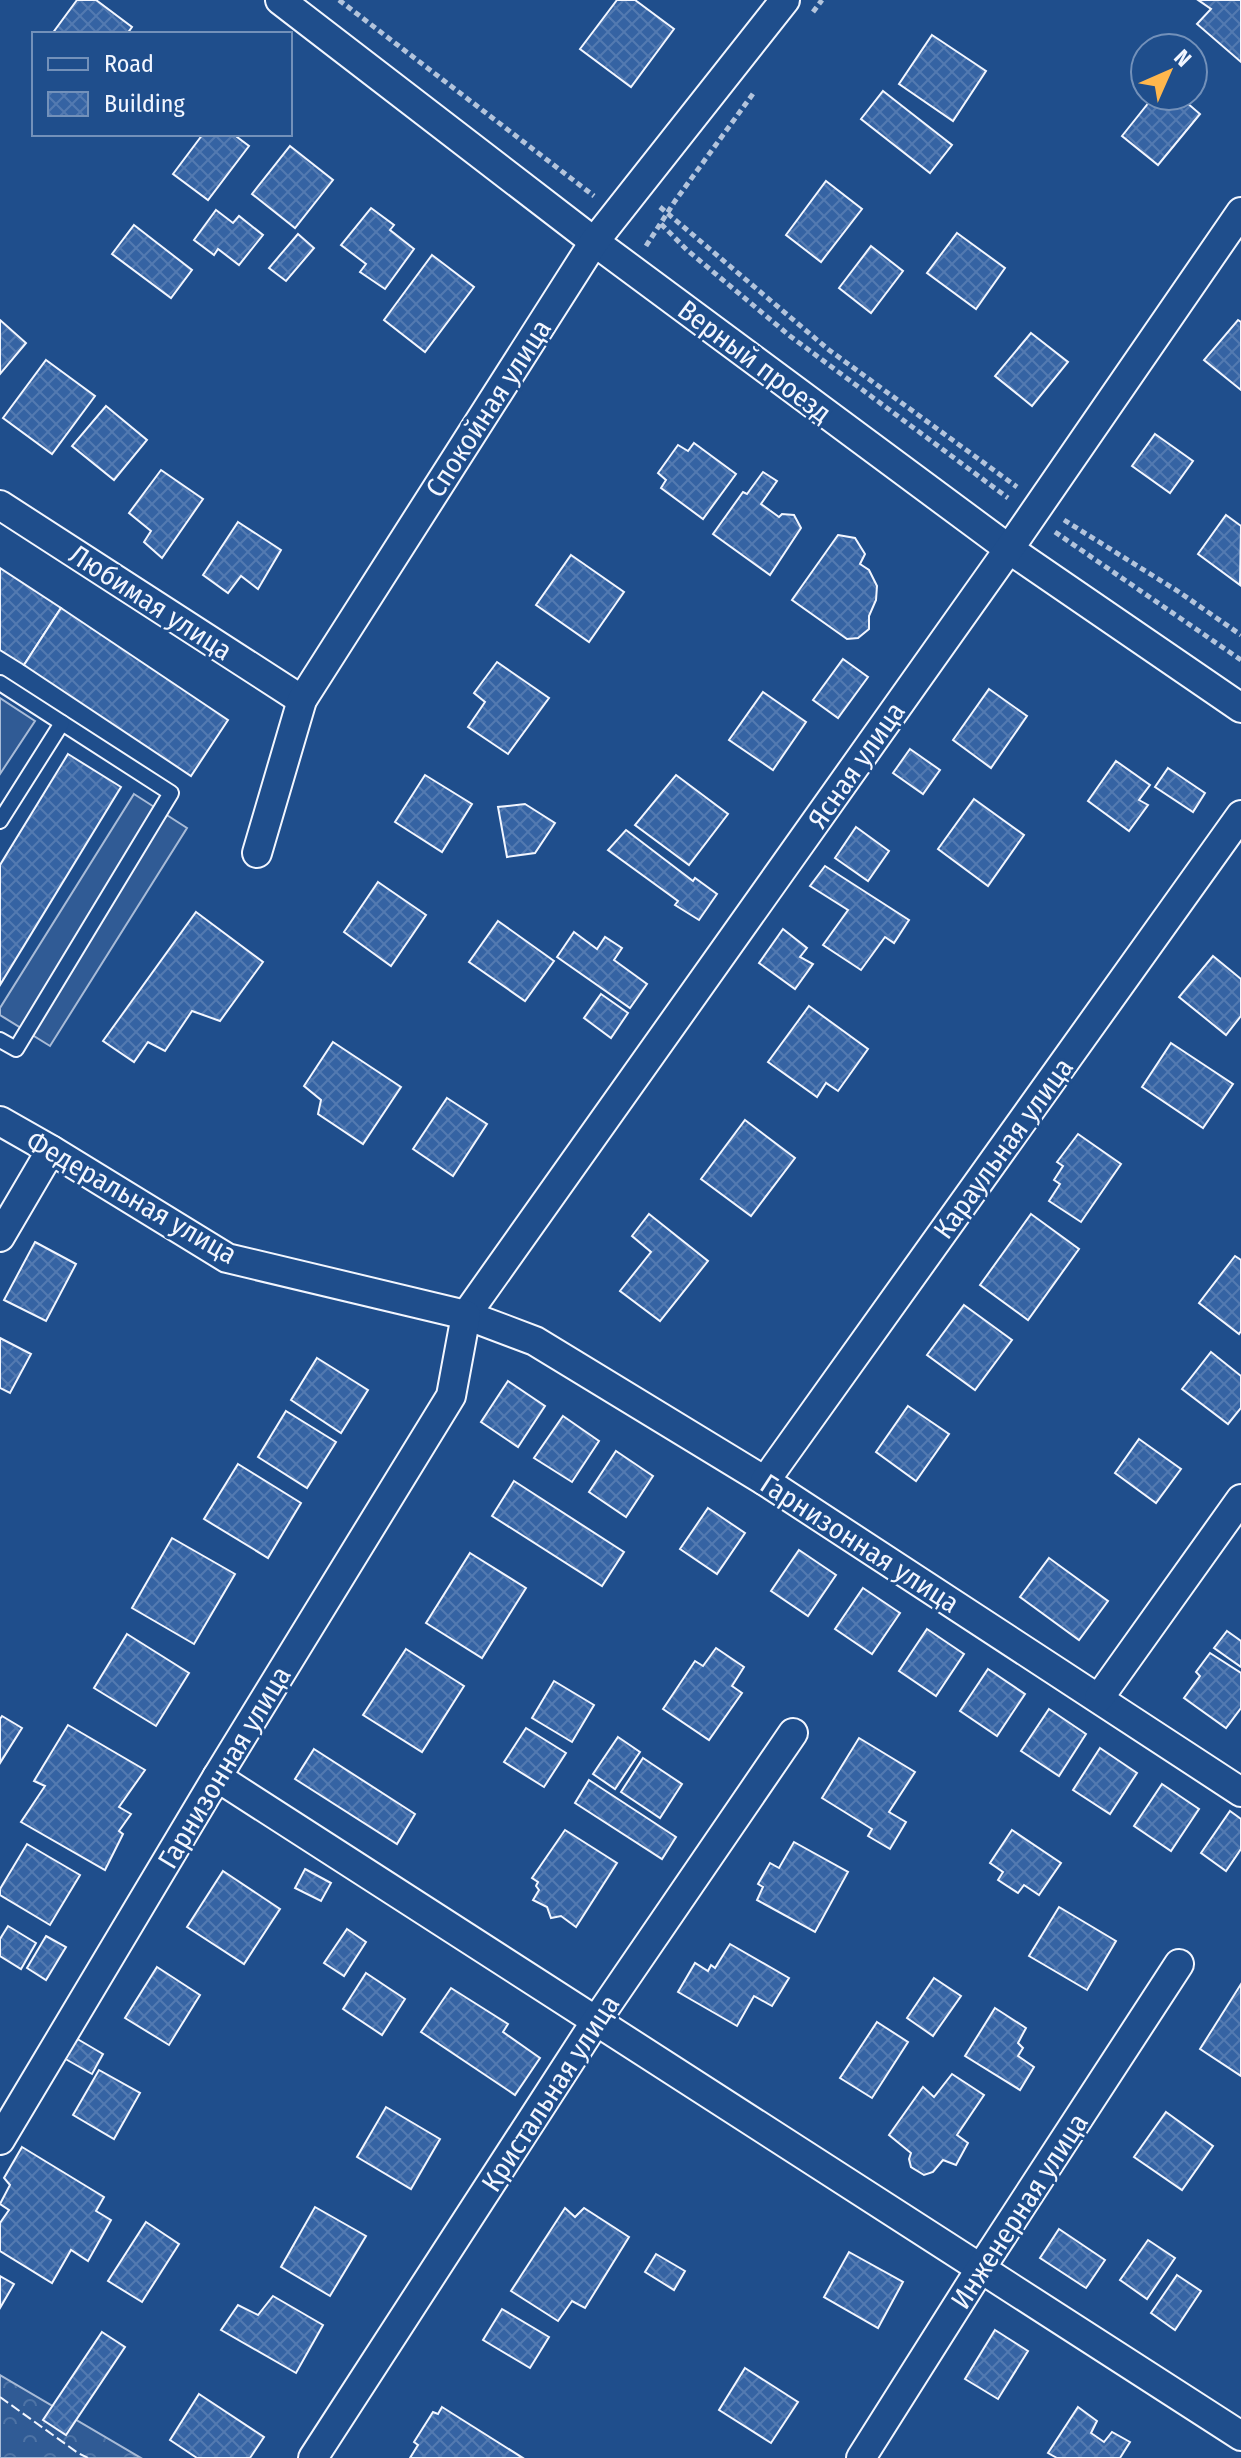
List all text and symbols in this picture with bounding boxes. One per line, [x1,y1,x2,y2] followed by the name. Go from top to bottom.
[32,32,292,136] legend
[1129,32,1209,112] north arrow
[1169,44,1197,72] text: N
[104,50,154,78] text: Road
[104,90,186,118] text: Building
[672,293,838,430] street label: Верный проезд
[419,313,558,503] street label: Спокойная улица
[63,538,238,667] street label: Любимая улица
[801,696,912,835] street label: Ясная улица
[927,1052,1080,1245] street label: Караульная улица
[21,1124,243,1271] street label: Федеральная улица
[754,1467,965,1620] street label: Гарнизонная улица
[151,1660,298,1874] street label: Гарнизонная улица
[475,1989,626,2198] street label: Кристальная улица
[944,2107,1095,2315] street label: Инженерная улица

